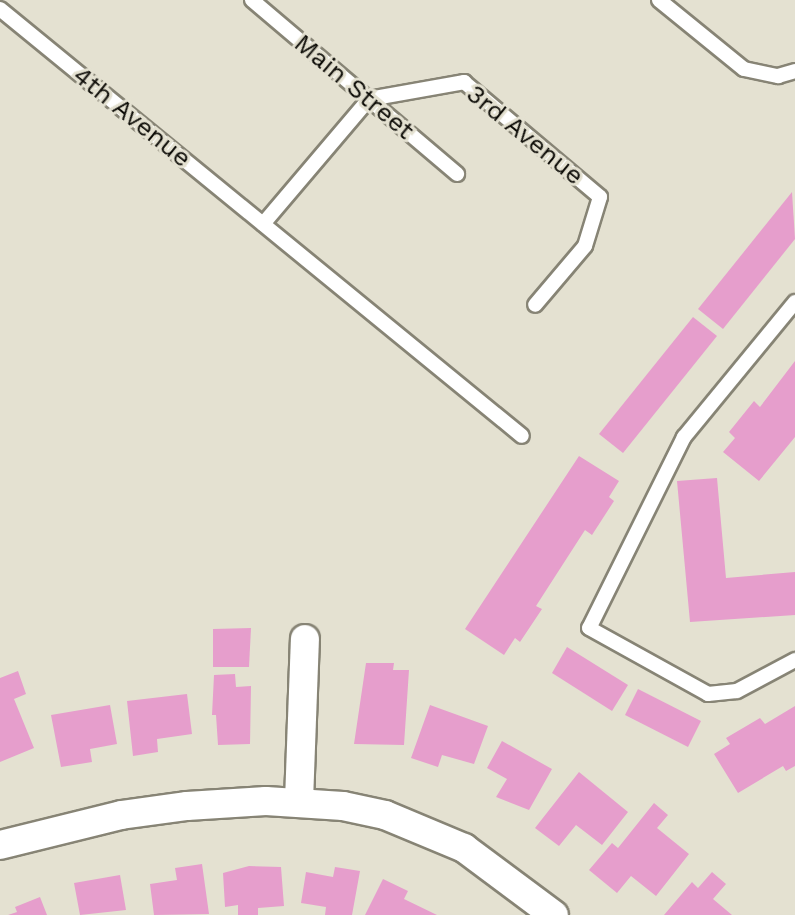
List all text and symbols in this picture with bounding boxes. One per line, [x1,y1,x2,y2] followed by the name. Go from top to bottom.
[288,28,420,146] street label: Main Street
[66,60,198,174] street label: 4th Avenue
[460,78,590,192] street label: 3rd Avenue

